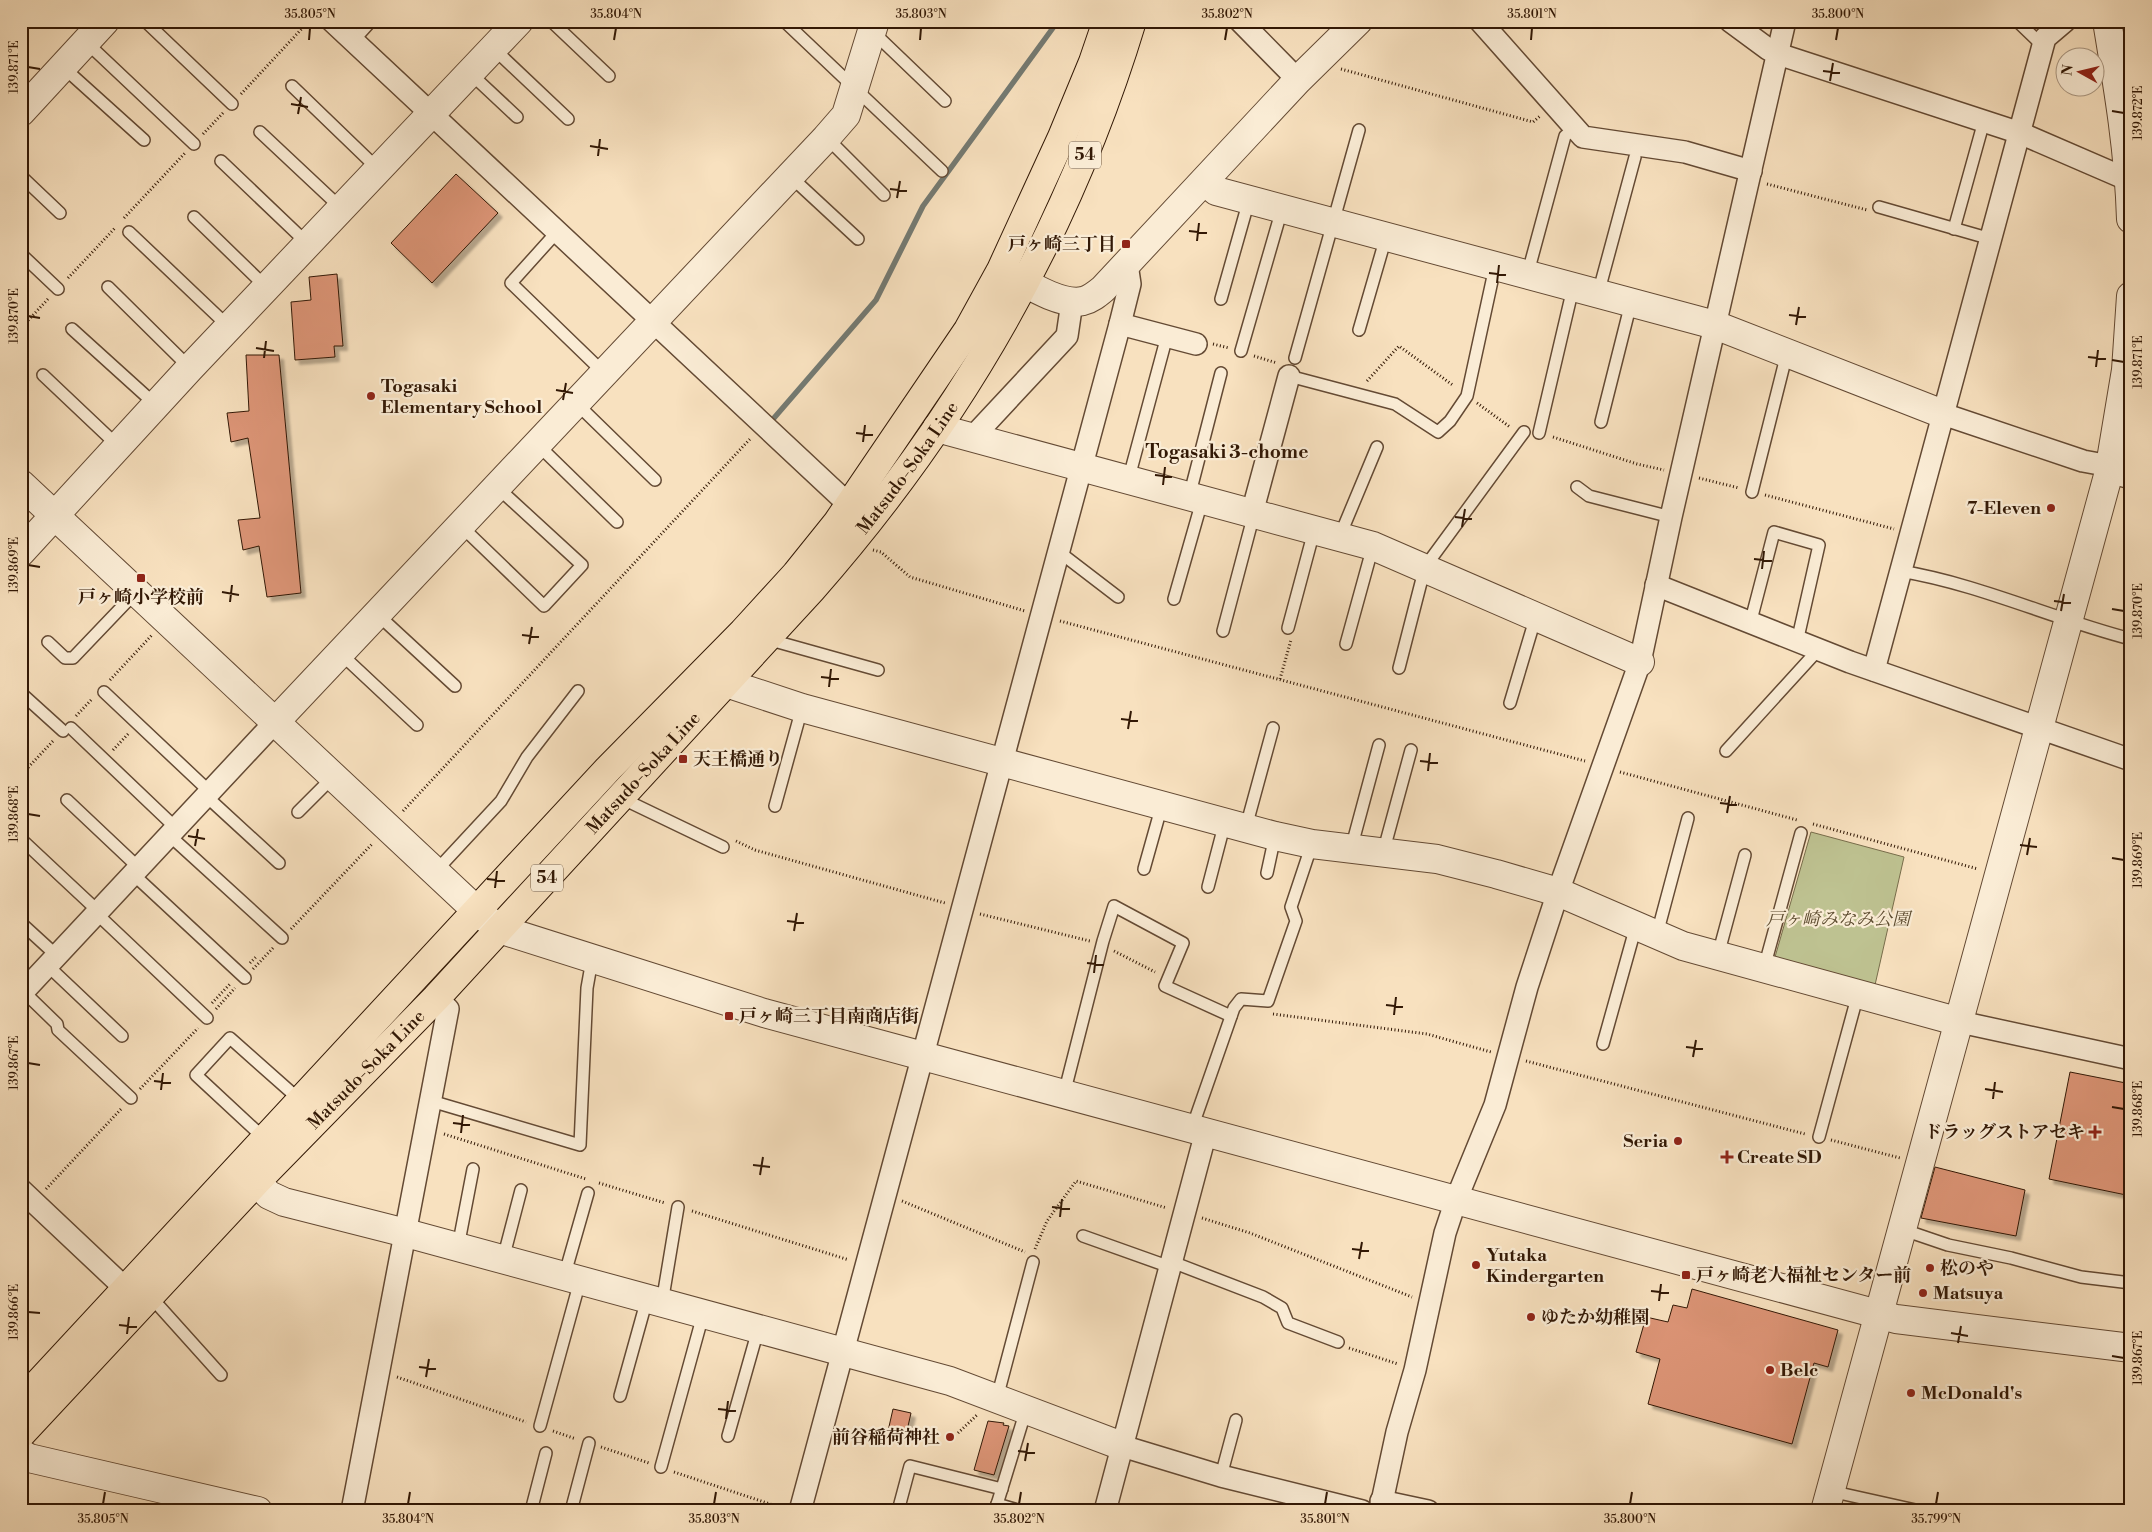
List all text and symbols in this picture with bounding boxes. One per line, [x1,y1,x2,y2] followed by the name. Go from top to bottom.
[284,7,336,22] text: 35.805°N
[590,7,642,22] text: 35.804°N
[895,7,947,22] text: 35.803°N
[1201,7,1253,22] text: 35.802°N
[1507,7,1557,22] text: 35.801°N
[1812,7,1864,22] text: 35.800°N
[7,40,22,94] text: 139.871°E
[2054,48,2104,98] north arrow
[2058,64,2078,77] text: N
[2131,86,2146,140] text: 139.872°E
[1069,142,1101,168] road number: 54
[1008,233,1116,256] place label: 戸ヶ崎三丁目
[1120,238,1132,250] marker: 戸ヶ崎三丁目
[7,288,22,344] text: 139.870°E
[2131,335,2146,389] text: 139.871°E
[381,375,542,419] place label: Togasaki Elementary School
[365,390,377,402] marker: Togasaki Elementary School
[851,397,963,539] street label: Matsudo-Soka Line
[1146,440,1308,464] district label: Togasaki 3-chome
[1967,497,2041,520] place label: 7-Eleven
[2045,502,2057,514] marker: 7-Eleven
[7,537,22,593] text: 139.869°E
[135,572,147,584] marker: 戸ヶ崎小学校前
[2131,583,2146,639] text: 139.870°E
[78,586,204,609] place label: 戸ヶ崎小学校前
[581,707,705,839] street label: Matsudo-Soka Line
[693,748,783,771] place label: 天王橋通り
[677,753,689,765] marker: 天王橋通り
[7,786,22,842] text: 139.868°E
[2131,832,2146,888] text: 139.869°E
[531,864,563,891] road number: 54
[1766,908,1913,931] park label: 戸ヶ崎みなみ公園
[302,1005,430,1134] street label: Matsudo-Soka Line
[739,1005,919,1028] place label: 戸ヶ崎三丁目南商店街
[723,1010,735,1022] marker: 戸ヶ崎三丁目南商店街
[7,1036,22,1090] text: 139.867°E
[2131,1081,2146,1137] text: 139.868°E
[1924,1121,2085,1144] place label: ドラッグストアセキ
[2089,1126,2101,1138] marker: ドラッグストアセキ
[1623,1130,1668,1153] place label: Seria
[1672,1135,1684,1147] marker: Seria
[1737,1146,1822,1169] place label: Create SD
[1721,1151,1733,1163] marker: Create SD
[1486,1244,1604,1288] place label: Yutaka Kindergarten
[1940,1257,1994,1280] place label: 松のや
[1470,1259,1482,1271] marker: Yutaka Kindergarten
[1924,1262,1936,1274] marker: 松のや
[1696,1264,1911,1287] place label: 戸ヶ崎老人福祉センター前
[1680,1269,1692,1281] marker: 戸ヶ崎老人福祉センター前
[1933,1282,2003,1305] place label: Matsuya
[7,1284,22,1340] text: 139.866°E
[1917,1287,1929,1299] marker: Matsuya
[1541,1306,1649,1329] place label: ゆたか幼稚園
[1525,1311,1537,1323] marker: ゆたか幼稚園
[2131,1331,2146,1385] text: 139.867°E
[1780,1359,1818,1382] place label: Belc
[1764,1364,1776,1376] marker: Belc
[1921,1382,2022,1405] place label: McDonald's
[1905,1387,1917,1399] marker: McDonald's
[832,1426,940,1449] place label: 前谷稲荷神社
[944,1431,956,1443] marker: 前谷稲荷神社
[77,1512,129,1527] text: 35.805°N
[382,1512,434,1527] text: 35.804°N
[688,1512,740,1527] text: 35.803°N
[993,1512,1045,1527] text: 35.802°N
[1300,1512,1350,1527] text: 35.801°N
[1604,1512,1656,1527] text: 35.800°N
[1911,1512,1961,1527] text: 35.799°N

